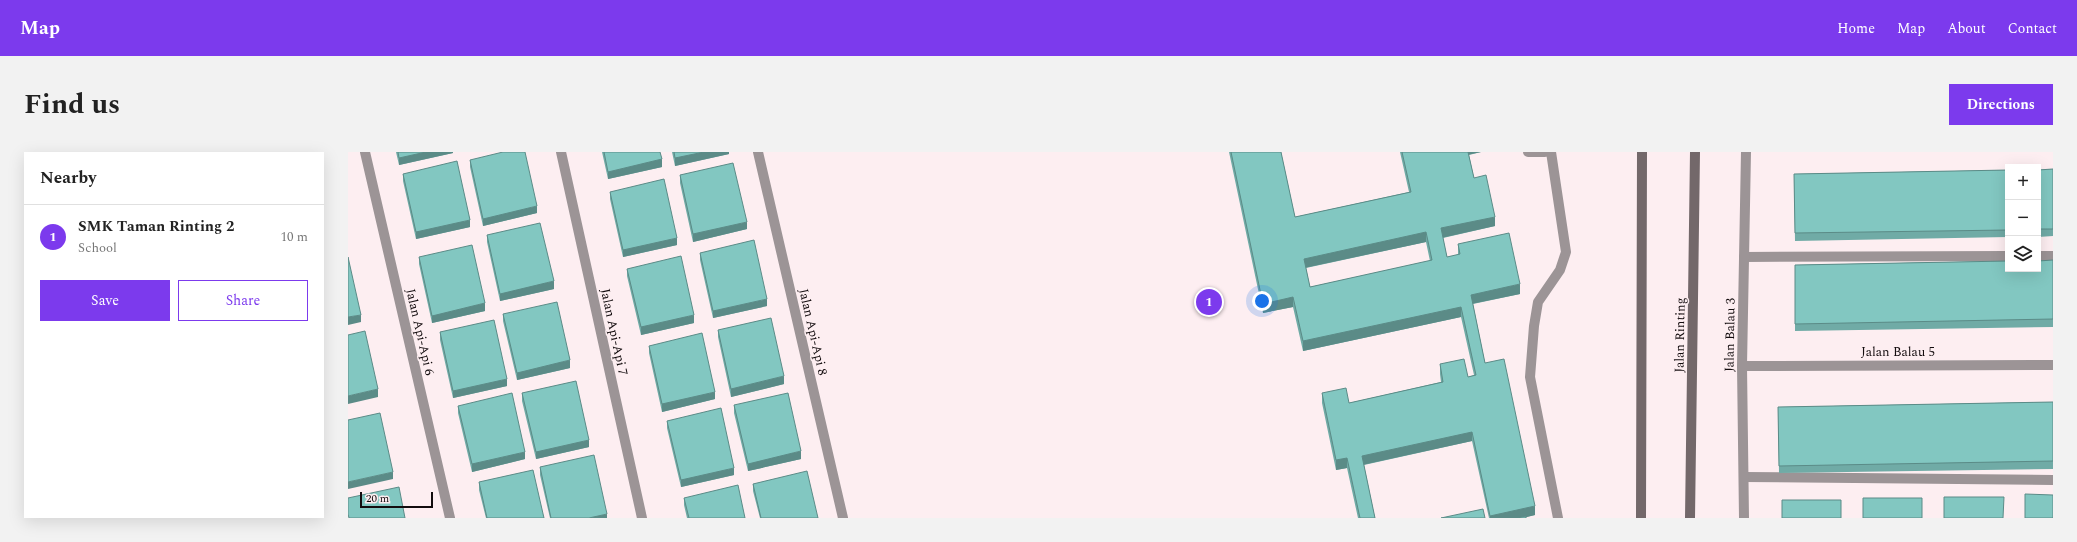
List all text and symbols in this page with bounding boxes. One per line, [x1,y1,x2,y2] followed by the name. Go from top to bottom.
[20,14,60,43] text: Map
[1837,18,1875,39] text: Home
[1897,18,1925,39] text: Map
[1947,18,1986,39] text: About
[2008,18,2057,39] text: Contact
[24,83,120,126] text: Find us
[1949,84,2053,125] button: Directions
[2005,164,2041,272] map controls
[2005,164,2041,200] button: +
[40,165,96,191] text: Nearby
[2005,200,2041,236] button: −
[78,215,234,238] text: SMK Taman Rinting 2
[49,227,57,247] text: 1
[281,227,308,247] text: 10 m
[2005,236,2041,272] button: layers
[78,238,117,258] text: School
[40,280,170,321] button: Save
[178,280,308,321] button: Share
[400,287,440,378] street label: Jalan Api-Api 6
[595,287,633,377] street label: Jalan Api-Api 7
[793,287,833,377] street label: Jalan Api-Api 8
[1196,287,1222,317] pin: 1
[1252,291,1272,311] your location
[1669,297,1691,373] street label: Jalan Rinting
[1719,297,1741,372] street label: Jalan Balau 3
[1861,342,1935,362] street label: Jalan Balau 5
[360,490,433,509] scale bar
[366,490,389,507] text: 20 m

